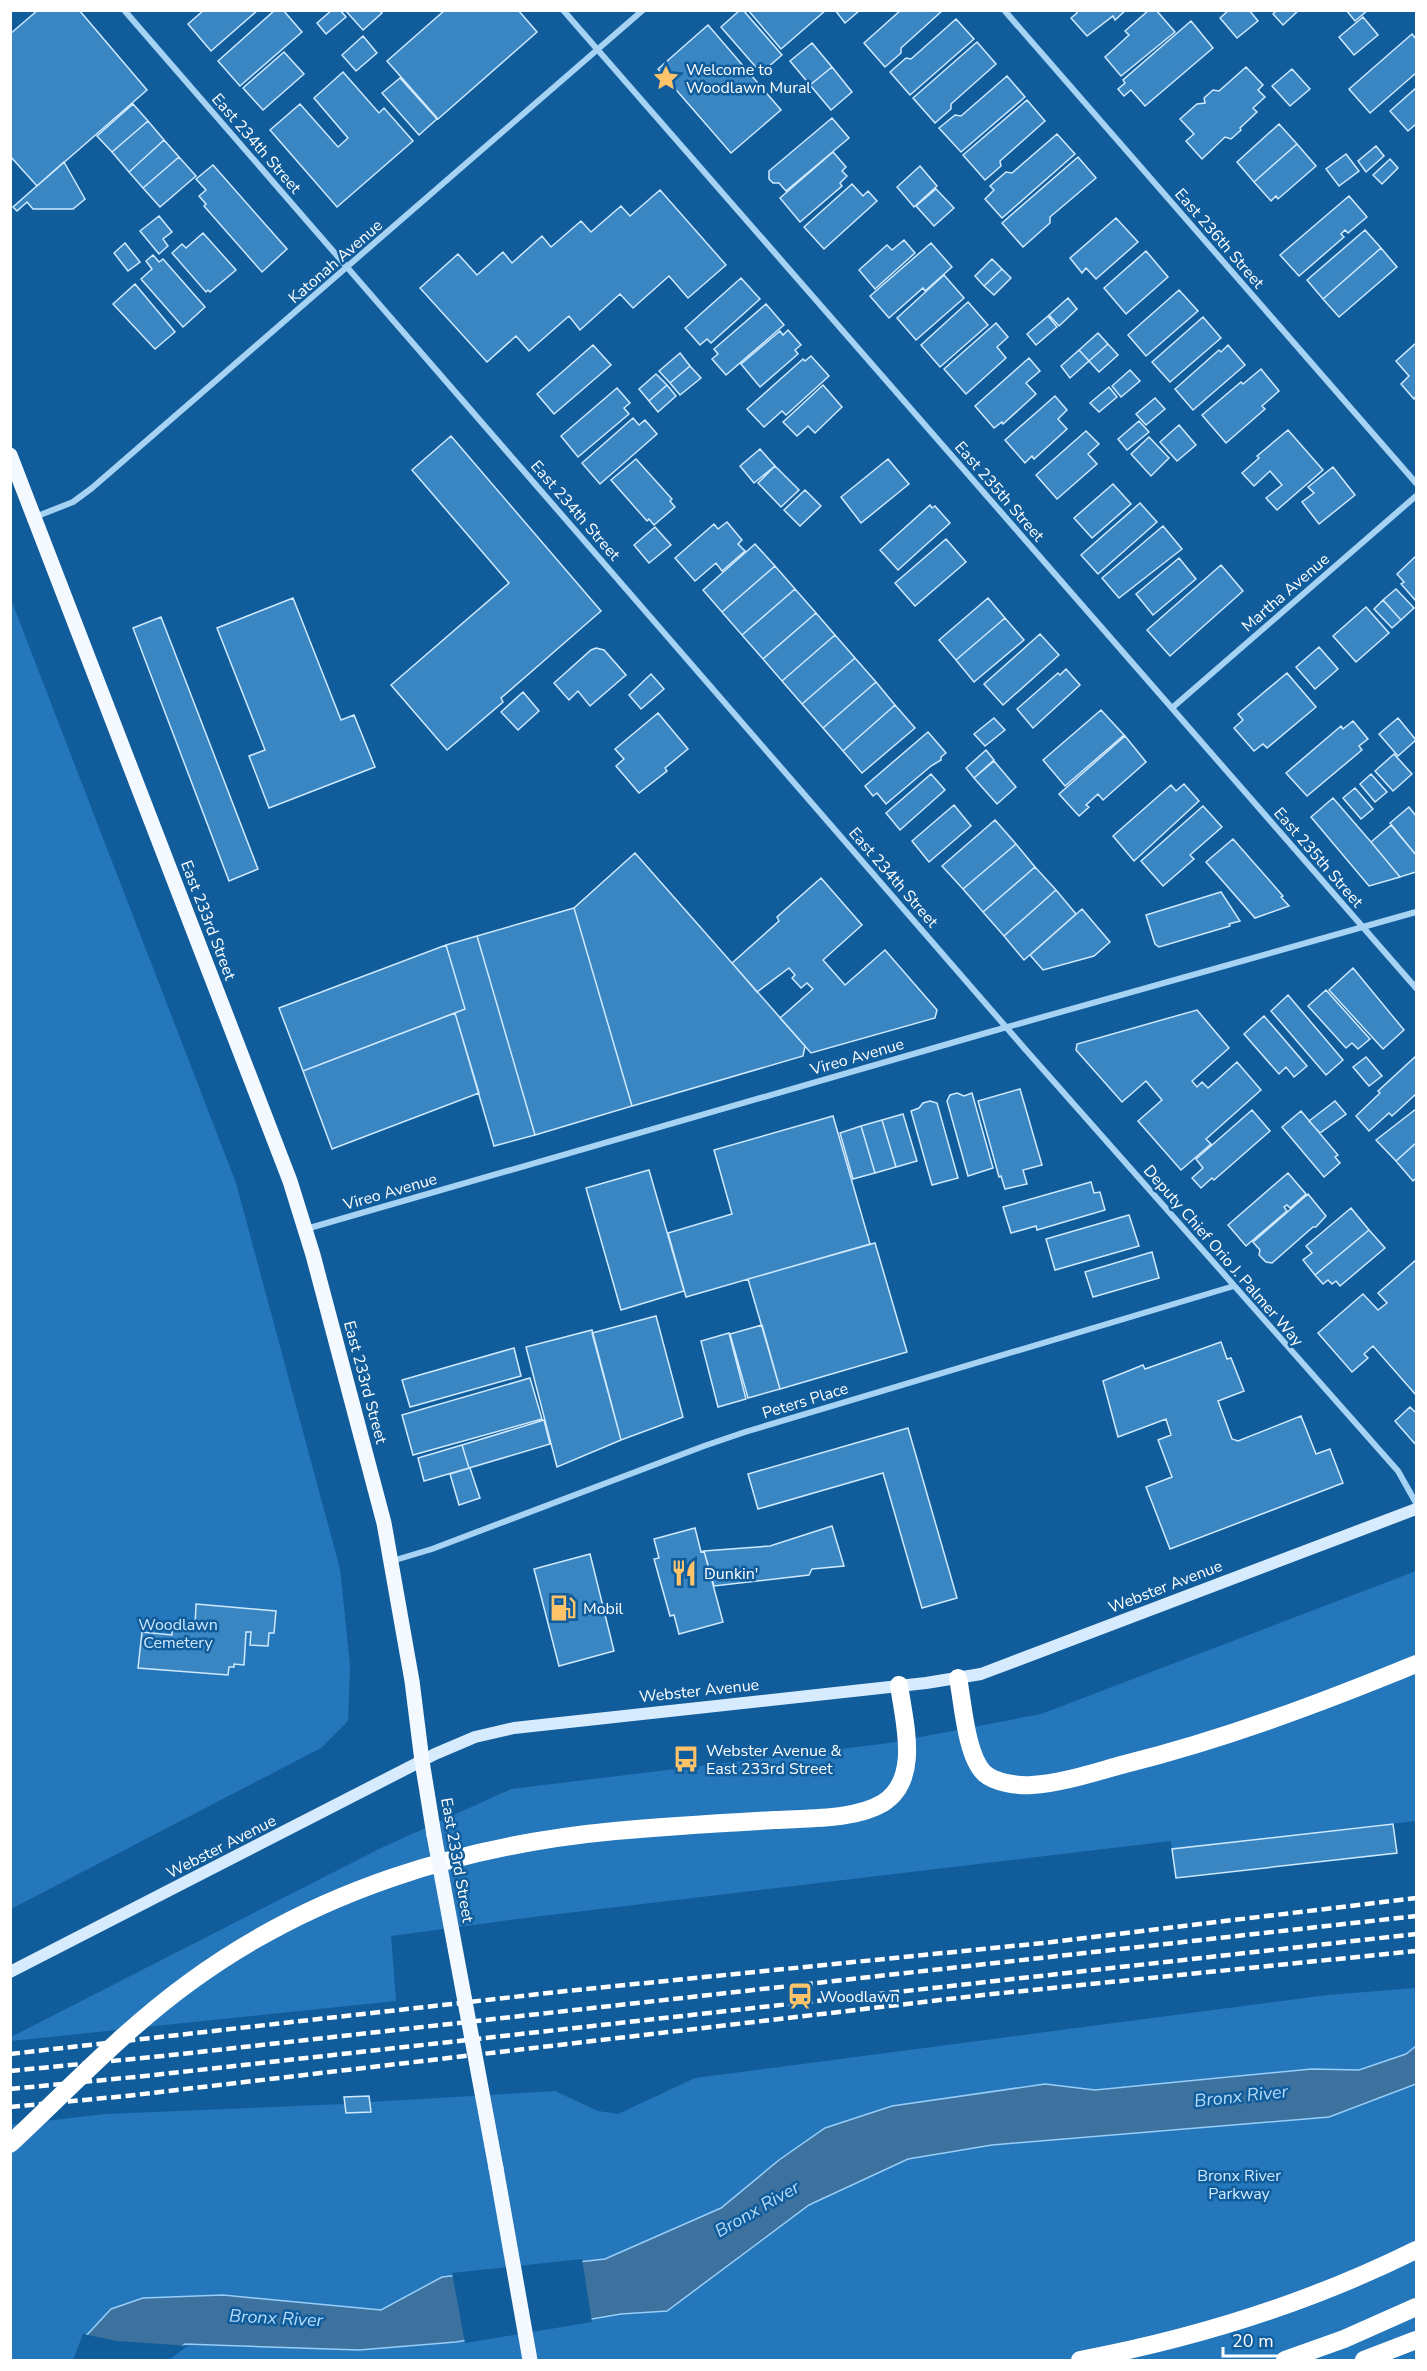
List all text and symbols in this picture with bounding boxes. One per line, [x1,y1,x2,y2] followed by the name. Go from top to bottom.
[686,59,811,99] place label: Welcome to Woodlawn Mural
[651,63,681,93] place icon: Welcome to Woodlawn Mural
[207,89,306,199] street label: East 234th Street
[1170,184,1269,294] street label: East 236th Street
[284,215,387,309] street label: Katonah Avenue
[950,437,1049,547] street label: East 235th Street
[526,456,625,566] street label: East 234th Street
[1237,548,1334,637] street label: Martha Avenue
[1269,803,1368,913] street label: East 235th Street
[844,823,943,933] street label: East 234th Street
[175,857,241,984] street label: East 233rd Street
[807,1033,907,1081] street label: Vireo Avenue
[1138,1160,1309,1352] street label: Deputy Chief Orio J. Palmer Way
[340,1168,440,1216] street label: Vireo Avenue
[338,1318,392,1447] street label: East 233rd Street
[760,1377,851,1424] street label: Peters Place
[1105,1555,1226,1619] street label: Webster Avenue
[669,1558,699,1588] restaurant icon: Dunkin'
[704,1563,758,1585] place label: Dunkin'
[548,1593,578,1623] fuel station icon: Mobil
[583,1598,624,1620] place label: Mobil
[138,1614,218,1654] park label: Woodlawn Cemetery
[638,1674,760,1708] street label: Webster Avenue
[706,1740,842,1780] place label: Webster Avenue & East 233rd Street
[671,1744,701,1774] bus stop icon: Webster Avenue & East 233rd Street
[435,1796,479,1925] street label: East 233rd Street
[163,1810,280,1884] street label: Webster Avenue
[785,1981,815,2011] station icon: Woodlawn
[820,1986,899,2008] place label: Woodlawn
[1193,2079,1290,2113] water label: Bronx River
[1197,2165,1281,2205] park label: Bronx River Parkway
[710,2175,804,2243] water label: Bronx River
[228,2304,324,2332] water label: Bronx River
[1223,2320,1310,2358] scale bar
[1232,2329,1274,2353] text: 20 m

